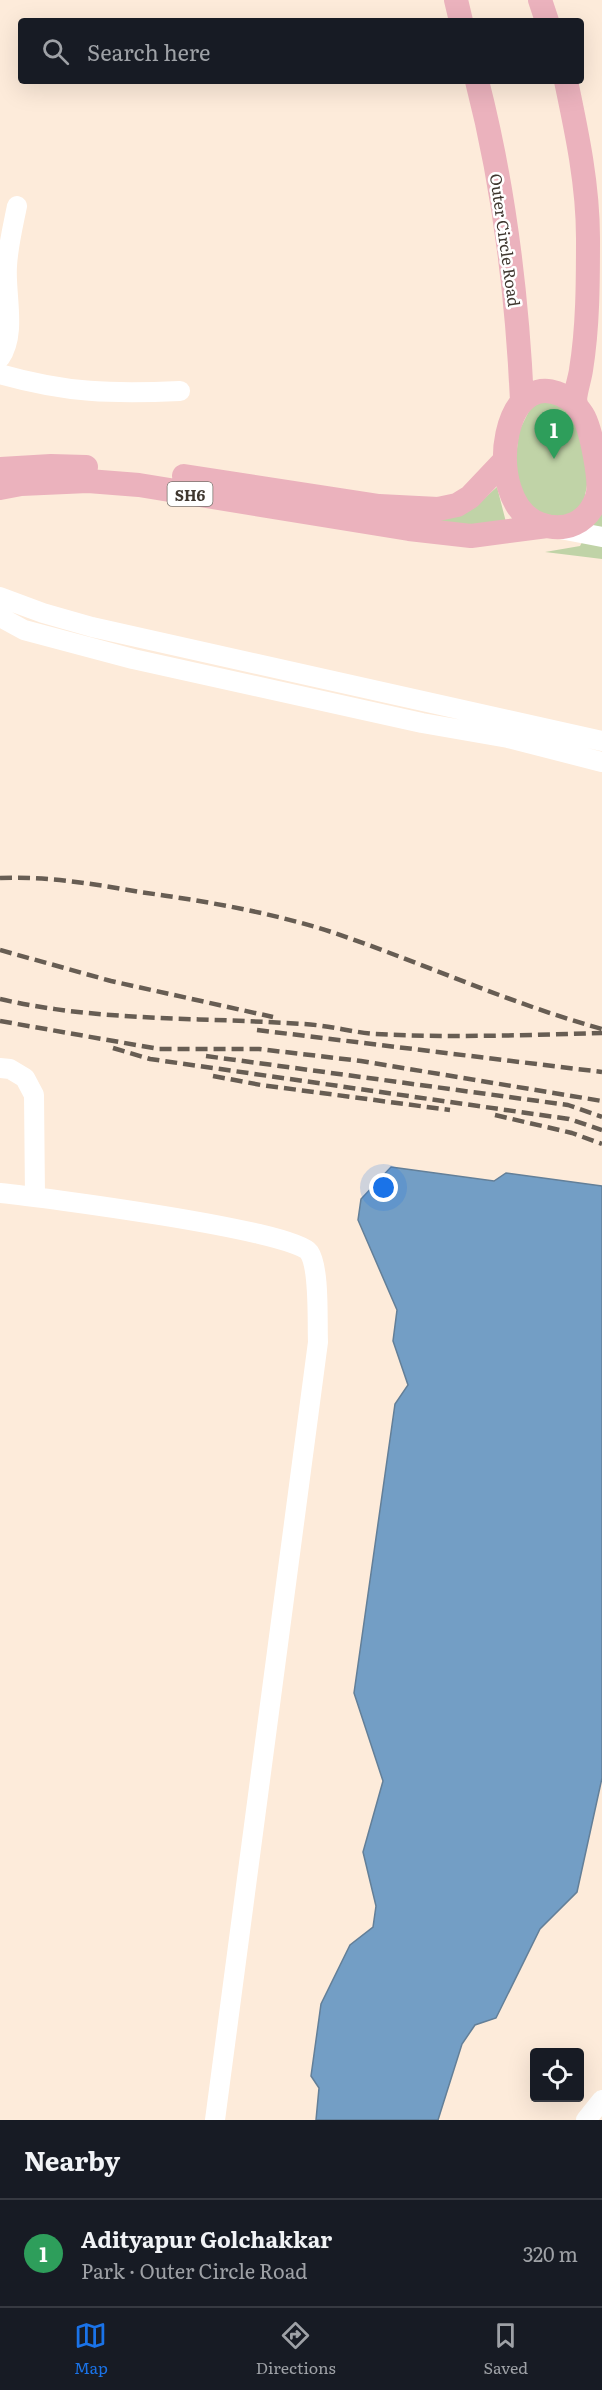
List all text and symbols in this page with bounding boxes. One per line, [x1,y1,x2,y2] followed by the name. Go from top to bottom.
[18,18,584,84] search box
[39,35,72,68] icon: search
[87,35,210,68] text: Search here
[485,172,527,308] street label: Outer Circle Road
[534,410,574,459] pin: 1
[168,482,213,506] road number: SH6
[369,1173,398,1202] your location
[530,2048,584,2102] map controls
[530,2048,584,2102] button: locate
[24,2140,120,2179] text: Nearby
[81,2222,332,2255] text: Adityapur Golchakkar
[39,2238,48,2268] text: 1
[523,2238,578,2268] text: 320 m
[81,2255,308,2285] text: Park · Outer Circle Road
[74,2319,108,2379] tab: Map
[256,2319,336,2379] tab: Directions
[484,2319,528,2379] tab: Saved

